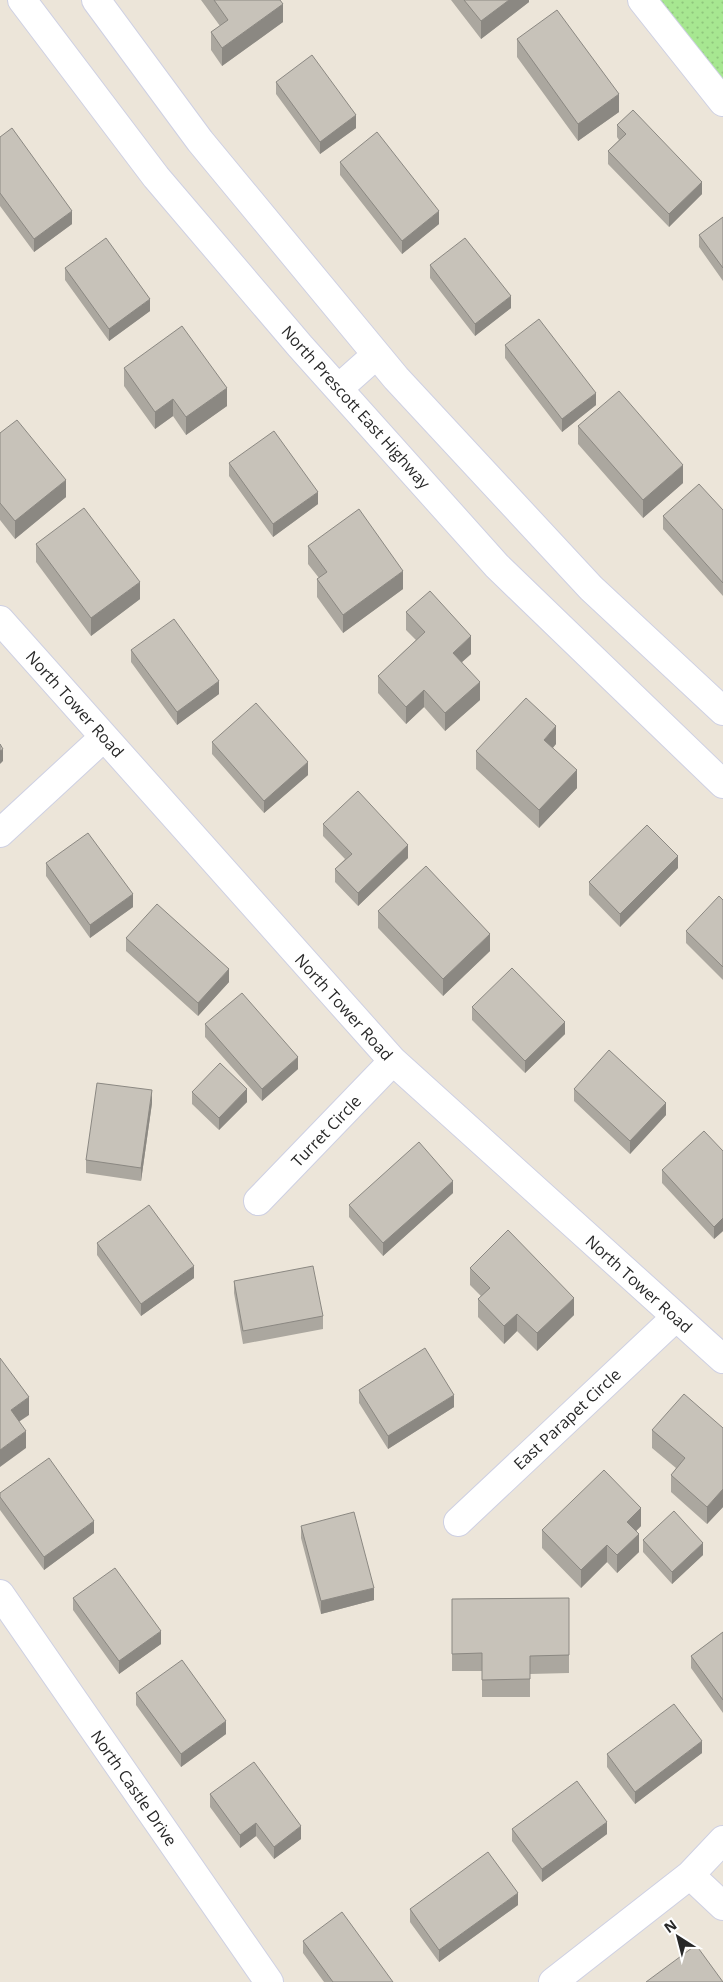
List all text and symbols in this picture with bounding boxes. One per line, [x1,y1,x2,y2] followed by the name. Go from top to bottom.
[277,321,436,494] street label: North Prescott East Highway
[21,646,129,762] street label: North Tower Road
[290,949,398,1065] street label: North Tower Road
[286,1090,366,1172] street label: Turret Circle
[581,1230,697,1338] street label: North Tower Road
[509,1363,625,1475] street label: East Parapet Circle
[86,1726,182,1850] street label: North Castle Drive
[653,1912,703,1962] north arrow
[660,1915,680,1937] text: N

